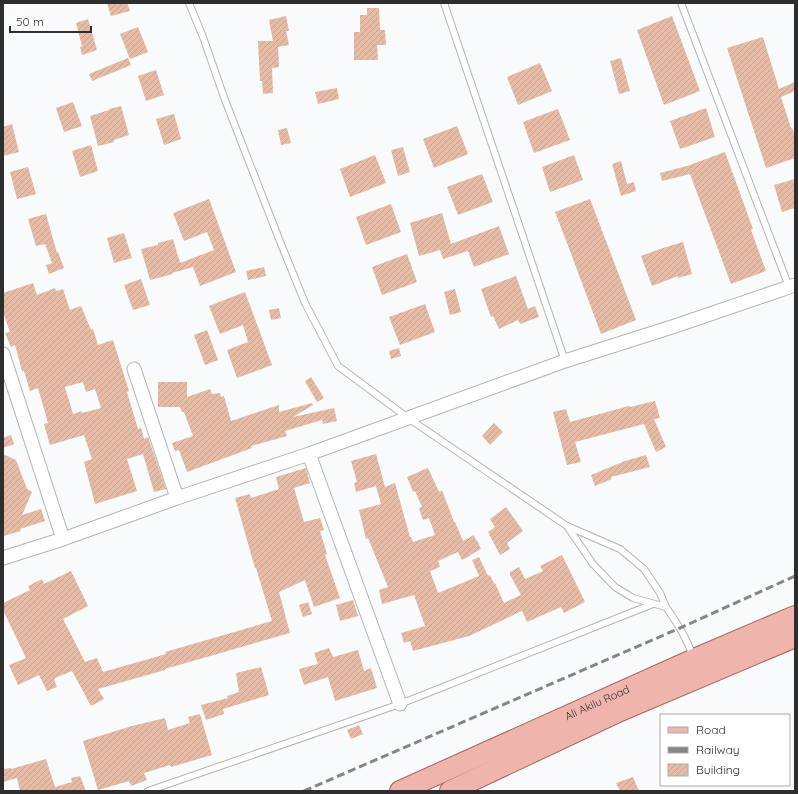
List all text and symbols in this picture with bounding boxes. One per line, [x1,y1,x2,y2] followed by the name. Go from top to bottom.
[10,8,91,34] scale bar
[16,14,44,29] text: 50 m
[562,682,632,723] street label: Ali Akilu Road
[660,714,790,786] legend
[696,722,726,737] text: Road
[696,742,740,757] text: Railway
[696,762,740,777] text: Building

